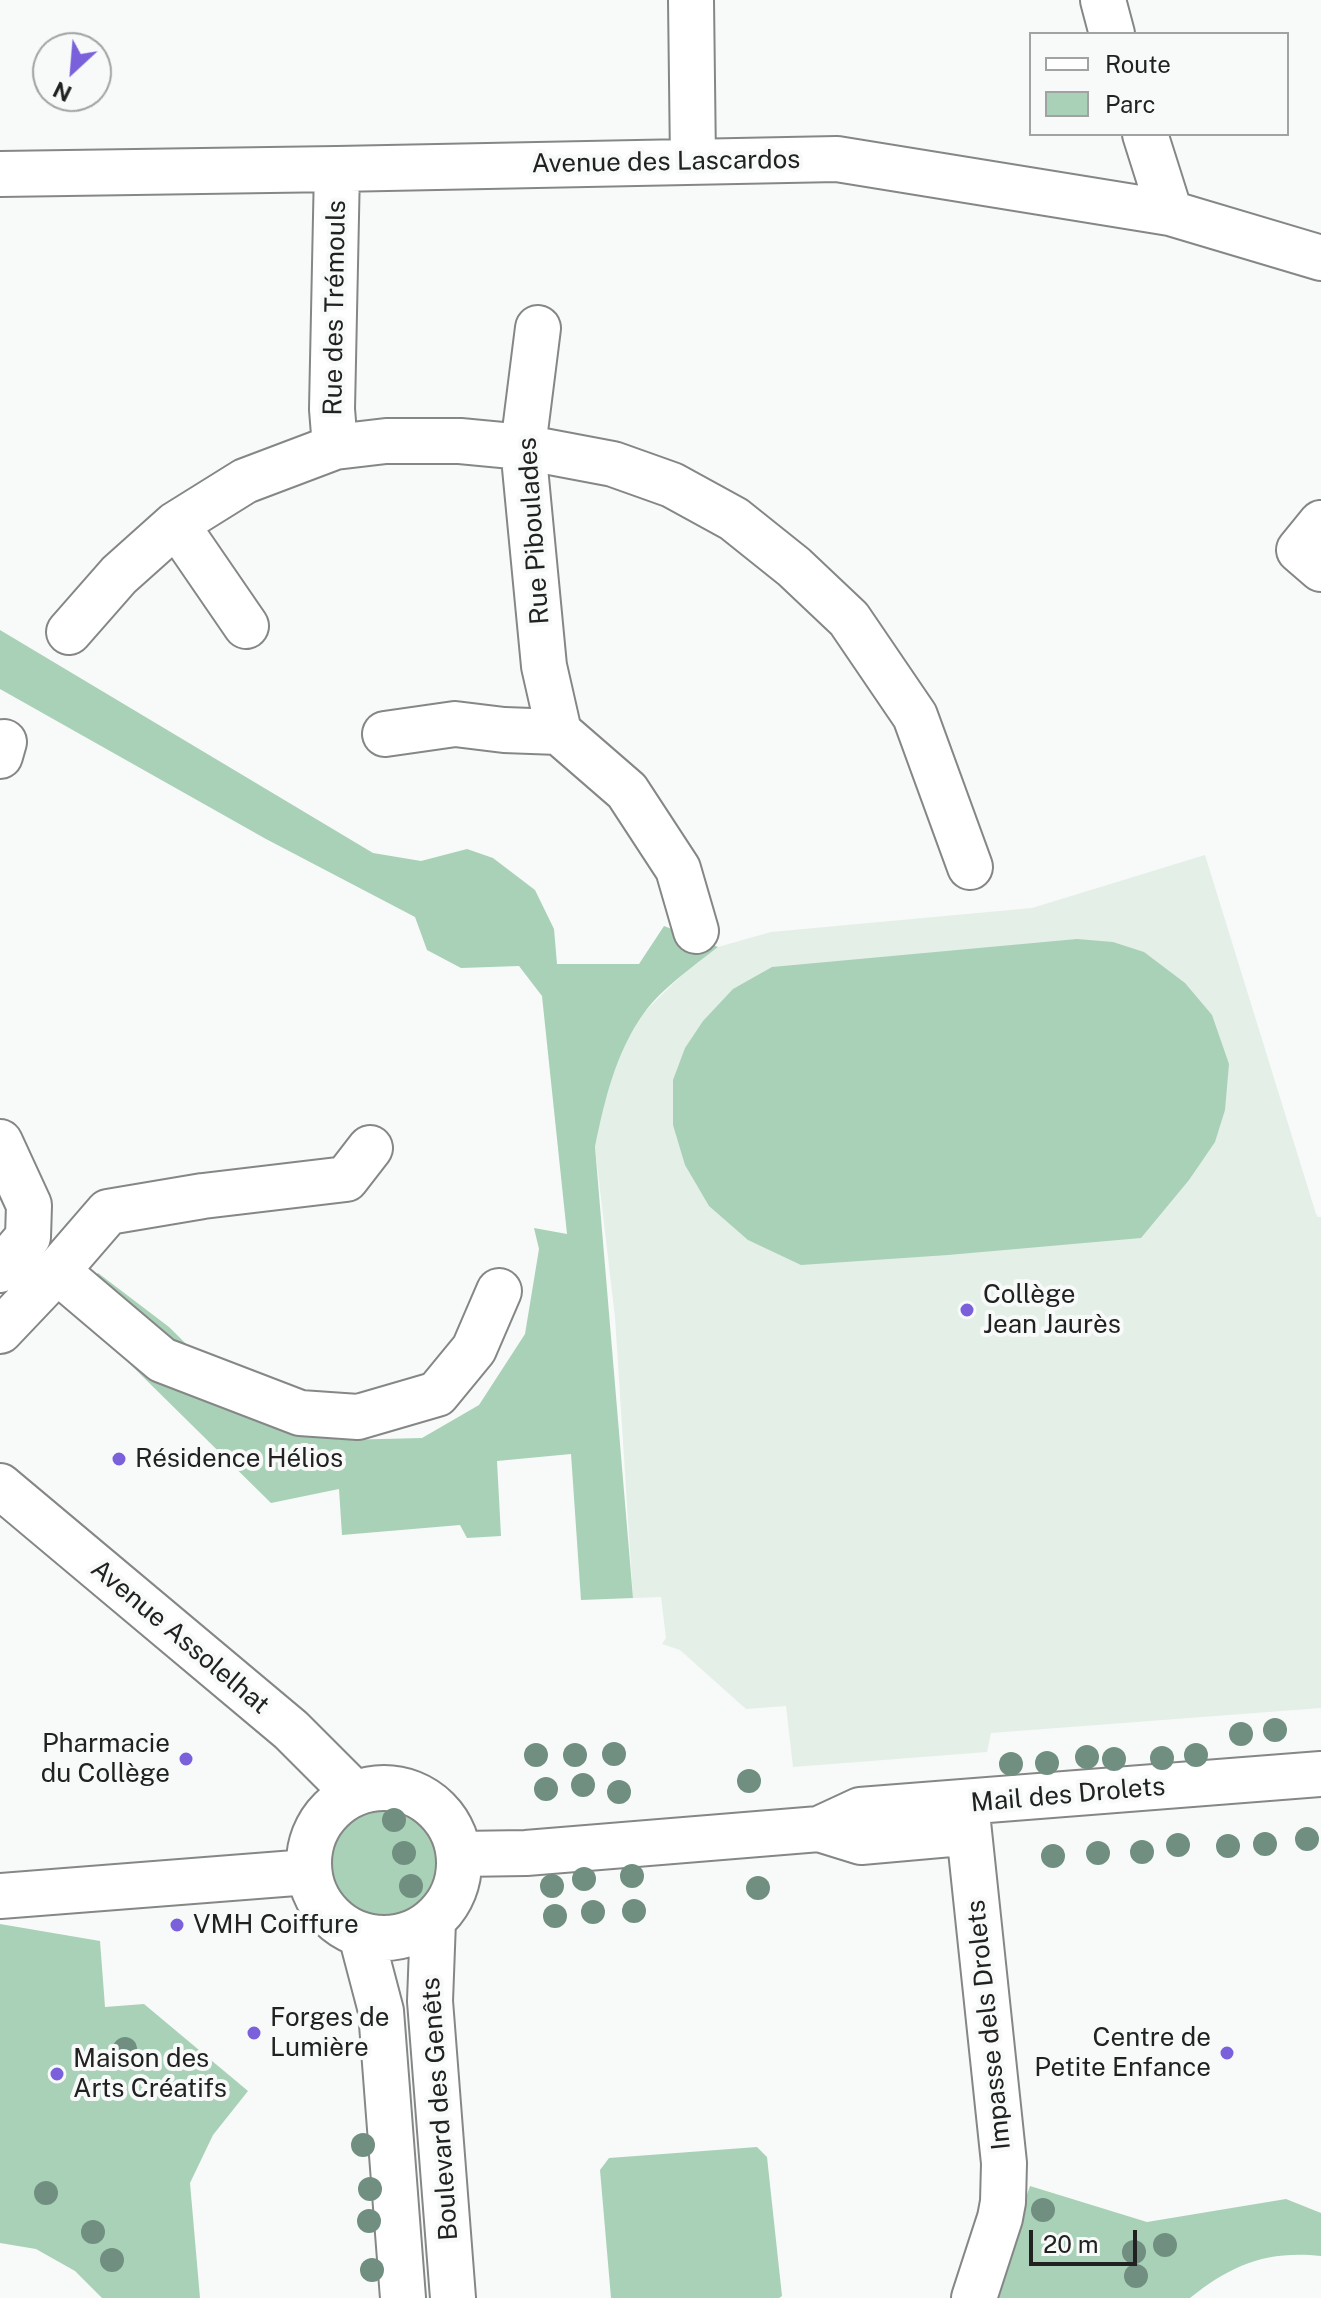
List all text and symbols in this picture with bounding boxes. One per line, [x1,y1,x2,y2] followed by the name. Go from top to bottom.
[32,32,112,112] north arrow
[1029,32,1289,136] legend
[1105,50,1171,78] text: Route
[49,76,76,107] text: N
[1105,90,1156,118] text: Parc
[531,144,801,180] street label: Avenue des Lascardos
[318,200,352,416] street label: Rue des Trémouls
[512,436,556,626] street label: Rue Piboulades
[983,1279,1121,1340] place label: Collège Jean Jaurès
[958,1301,976,1319] marker: Collège Jean Jaurès
[135,1443,343,1475] place label: Résidence Hélios
[110,1450,128,1468] marker: Résidence Hélios
[84,1553,276,1721] street label: Avenue Assolelhat
[41,1728,170,1790] place label: Pharmacie du Collège
[177,1750,195,1768] marker: Pharmacie du Collège
[970,1771,1166,1819] street label: Mail des Drolets
[960,1898,1018,2152] street label: Impasse dels Drolets
[193,1909,359,1941] place label: VMH Coiffure
[168,1916,186,1934] marker: VMH Coiffure
[415,1976,465,2242] street label: Boulevard des Genêts
[270,2002,390,2064] place label: Forges de Lumière
[1034,2022,1211,2084] place label: Centre de Petite Enfance
[245,2024,263,2042] marker: Forges de Lumière
[73,2043,227,2104] place label: Maison des Arts Créatifs
[1218,2044,1236,2062] marker: Centre de Petite Enfance
[48,2065,66,2083] marker: Maison des Arts Créatifs
[1033,2214,1141,2264] scale bar
[1043,2230,1099,2258] text: 20 m

